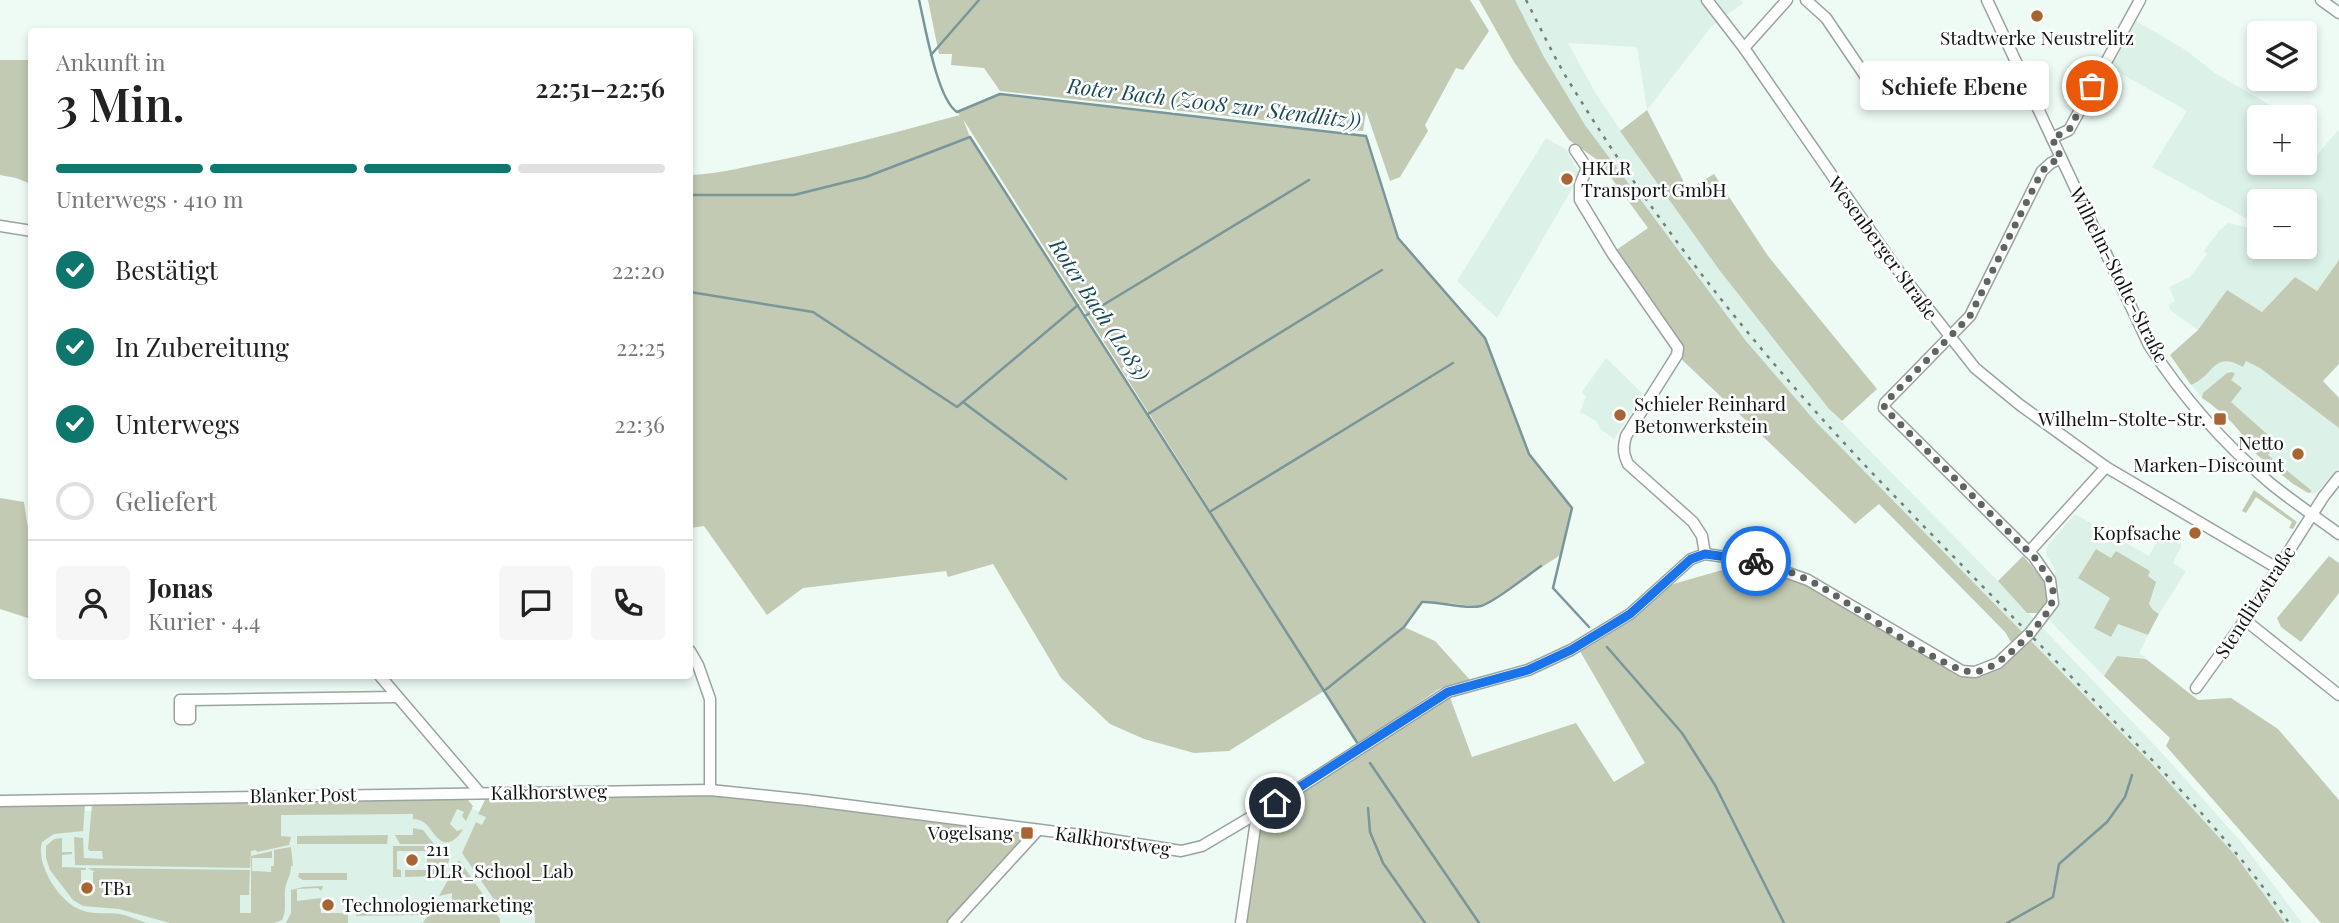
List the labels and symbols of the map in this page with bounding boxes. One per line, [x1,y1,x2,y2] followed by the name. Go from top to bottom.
[2029,8,2045,24] marker: Stadtwerke Neustrelitz
[1940,24,2134,50] place label: Stadtwerke Neustrelitz
[2062,56,2122,116] pin
[1861,62,2050,110] callout: Schiefe Ebene
[1065,70,1363,134] water label: Roter Bach (Z008 zur Stendlitz))
[1581,154,1727,202] place label: HKLR Transport GmbH
[1822,170,1945,324] street label: Wesenberger Straße
[1559,171,1575,187] marker: HKLR Transport GmbH
[2064,181,2176,367] street label: Wilhelm-Stolte-Straße
[1044,232,1157,385] water label: Roter Bach (L083)
[1634,390,1786,438] place label: Schieler Reinhard Betonwerkstein
[2037,405,2206,431] place label: Wilhelm-Stolte-Str.
[1612,407,1628,423] marker: Schieler Reinhard Betonwerkstein
[2212,411,2228,427] marker: Wilhelm-Stolte-Str.
[2133,429,2284,477] place label: Netto Marken-Discount
[2290,446,2306,462] marker: Netto Marken-Discount
[2093,519,2181,545] place label: Kopfsache
[2187,525,2203,541] marker: Kopfsache
[1721,526,1791,596] courier
[2208,540,2300,663] street label: Stendlitzstraße
[1245,773,1305,833] pin
[490,777,607,805] street label: Kalkhorstweg
[249,780,357,808] street label: Blanker Post
[927,819,1013,845] place label: Vogelsang
[1054,819,1173,861] street label: Kalkhorstweg
[1019,825,1035,841] marker: Vogelsang
[426,835,574,883] place label: 211 DLR_School_Lab
[404,852,420,868] marker: 211 DLR_School_Lab
[101,874,132,900] place label: TB1
[79,880,95,896] marker: TB1
[342,891,533,917] place label: Technologiemarketing
[320,897,336,913] marker: Technologiemarketing

